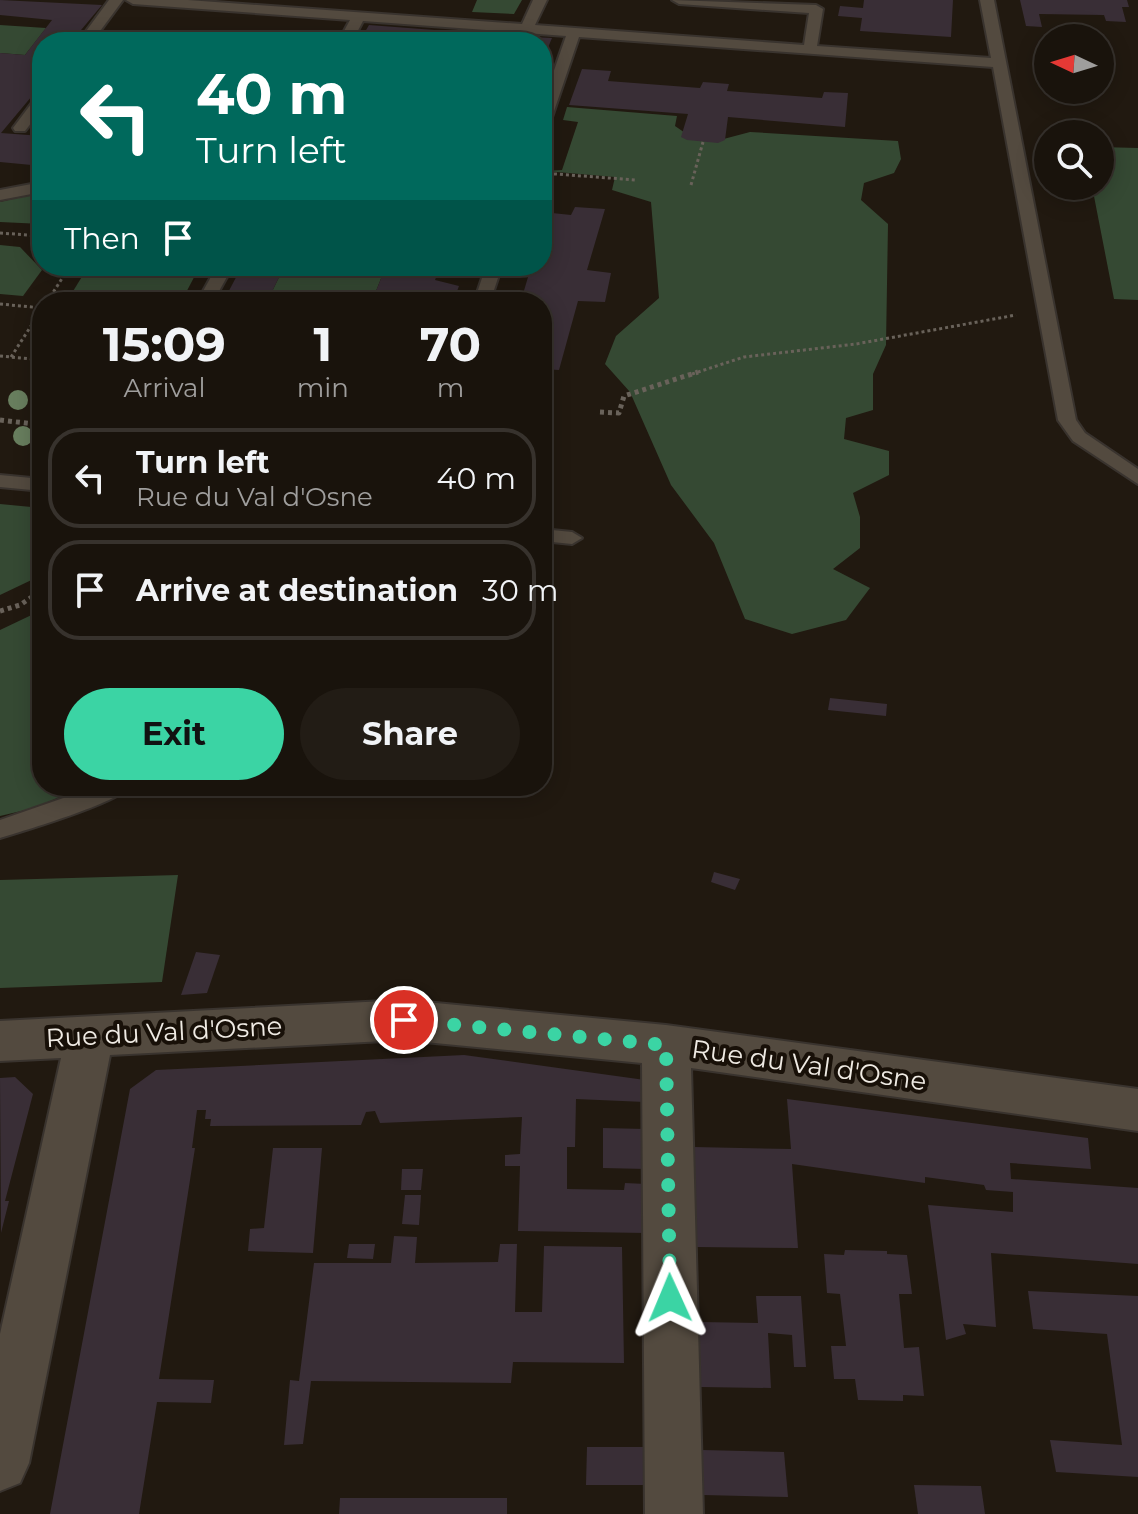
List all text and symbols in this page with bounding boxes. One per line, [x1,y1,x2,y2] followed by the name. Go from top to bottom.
[1034,24,1114,104] north arrow
[1034,24,1114,200] map controls
[196,60,347,128] text: 40 m
[64,64,168,168] icon: left
[1034,120,1114,200] button: search
[196,128,347,172] text: Turn left
[156,216,200,260] icon: arrive
[64,220,140,257] text: Then
[103,315,226,373] text: 15:09
[313,315,332,373] text: 1
[420,315,481,373] text: 70
[123,372,205,404] text: Arrival
[297,372,349,404] text: min
[437,372,464,404] text: m
[136,444,269,481] text: Turn left
[68,456,112,500] icon: left
[437,460,516,497] text: 40 m
[136,481,373,513] text: Rue du Val d'Osne
[68,568,112,612] icon: arrive
[136,572,458,609] text: Arrive at destination
[482,572,559,609] text: 30 m
[64,688,284,780] button: Exit
[300,688,520,780] button: Share
[370,986,438,1054] pin
[382,998,426,1042] icon: arrive
[45,1010,283,1054] street label: Rue du Val d'Osne
[690,1033,928,1097] street label: Rue du Val d'Osne
[628,1256,712,1340] position arrow

